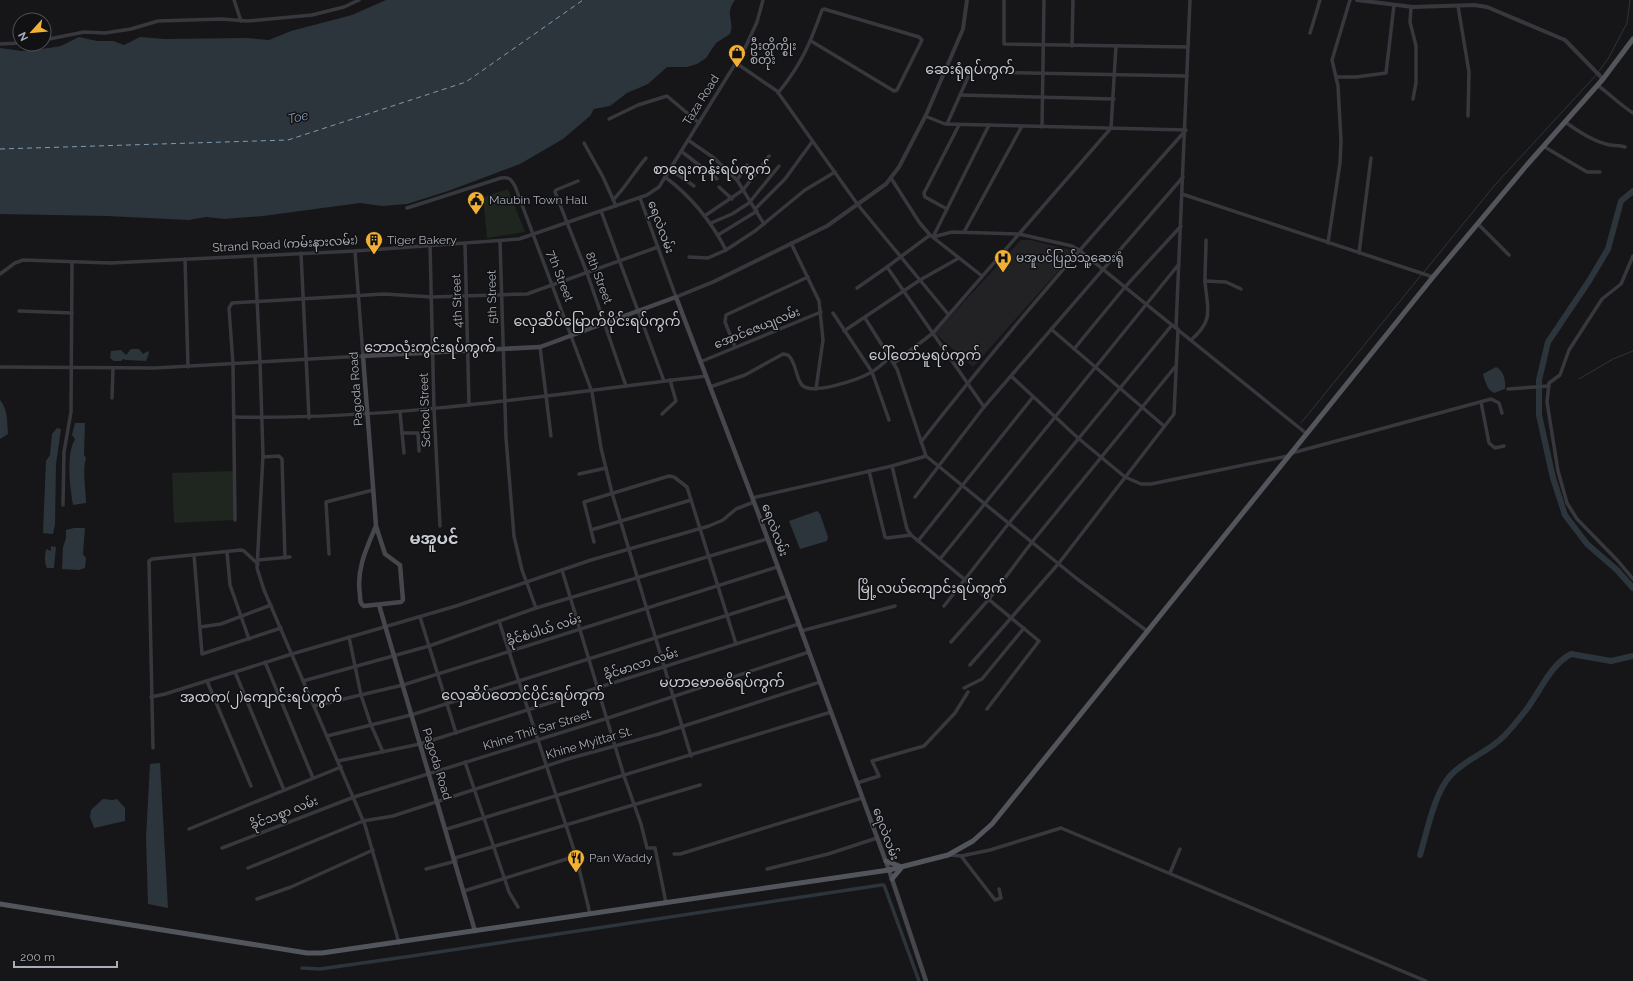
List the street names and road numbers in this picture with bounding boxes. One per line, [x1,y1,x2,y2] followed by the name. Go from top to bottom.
[680,72,722,128] street label: Taza Road
[642,198,679,256] street label: ရေလဲလမ်း
[212,231,358,258] street label: Strand Road (ကမ်းနားလမ်း)
[544,248,576,304] street label: 7th Street
[583,250,615,306] street label: 8th Street
[485,270,499,324] street label: 5th Street
[449,274,465,328] street label: 4th Street
[711,303,803,354] street label: အောင်ဇေယျလမ်း
[346,351,366,427] street label: Pagoda Road
[417,373,433,447] street label: School Street
[756,501,793,559] street label: ရေလဲလမ်း
[504,609,584,652] street label: ခိုင်စံပါယ် လမ်း
[601,643,681,685] street label: ခိုင်မာလာ လမ်း
[481,707,593,753] street label: Khine Thit Sar Street
[544,724,634,762] street label: Khine Myittar St.
[419,726,455,802] street label: Pagoda Road
[247,792,321,835] street label: ခိုင်သစ္စာ လမ်း
[867,805,904,863] street label: ရေလဲလမ်း

